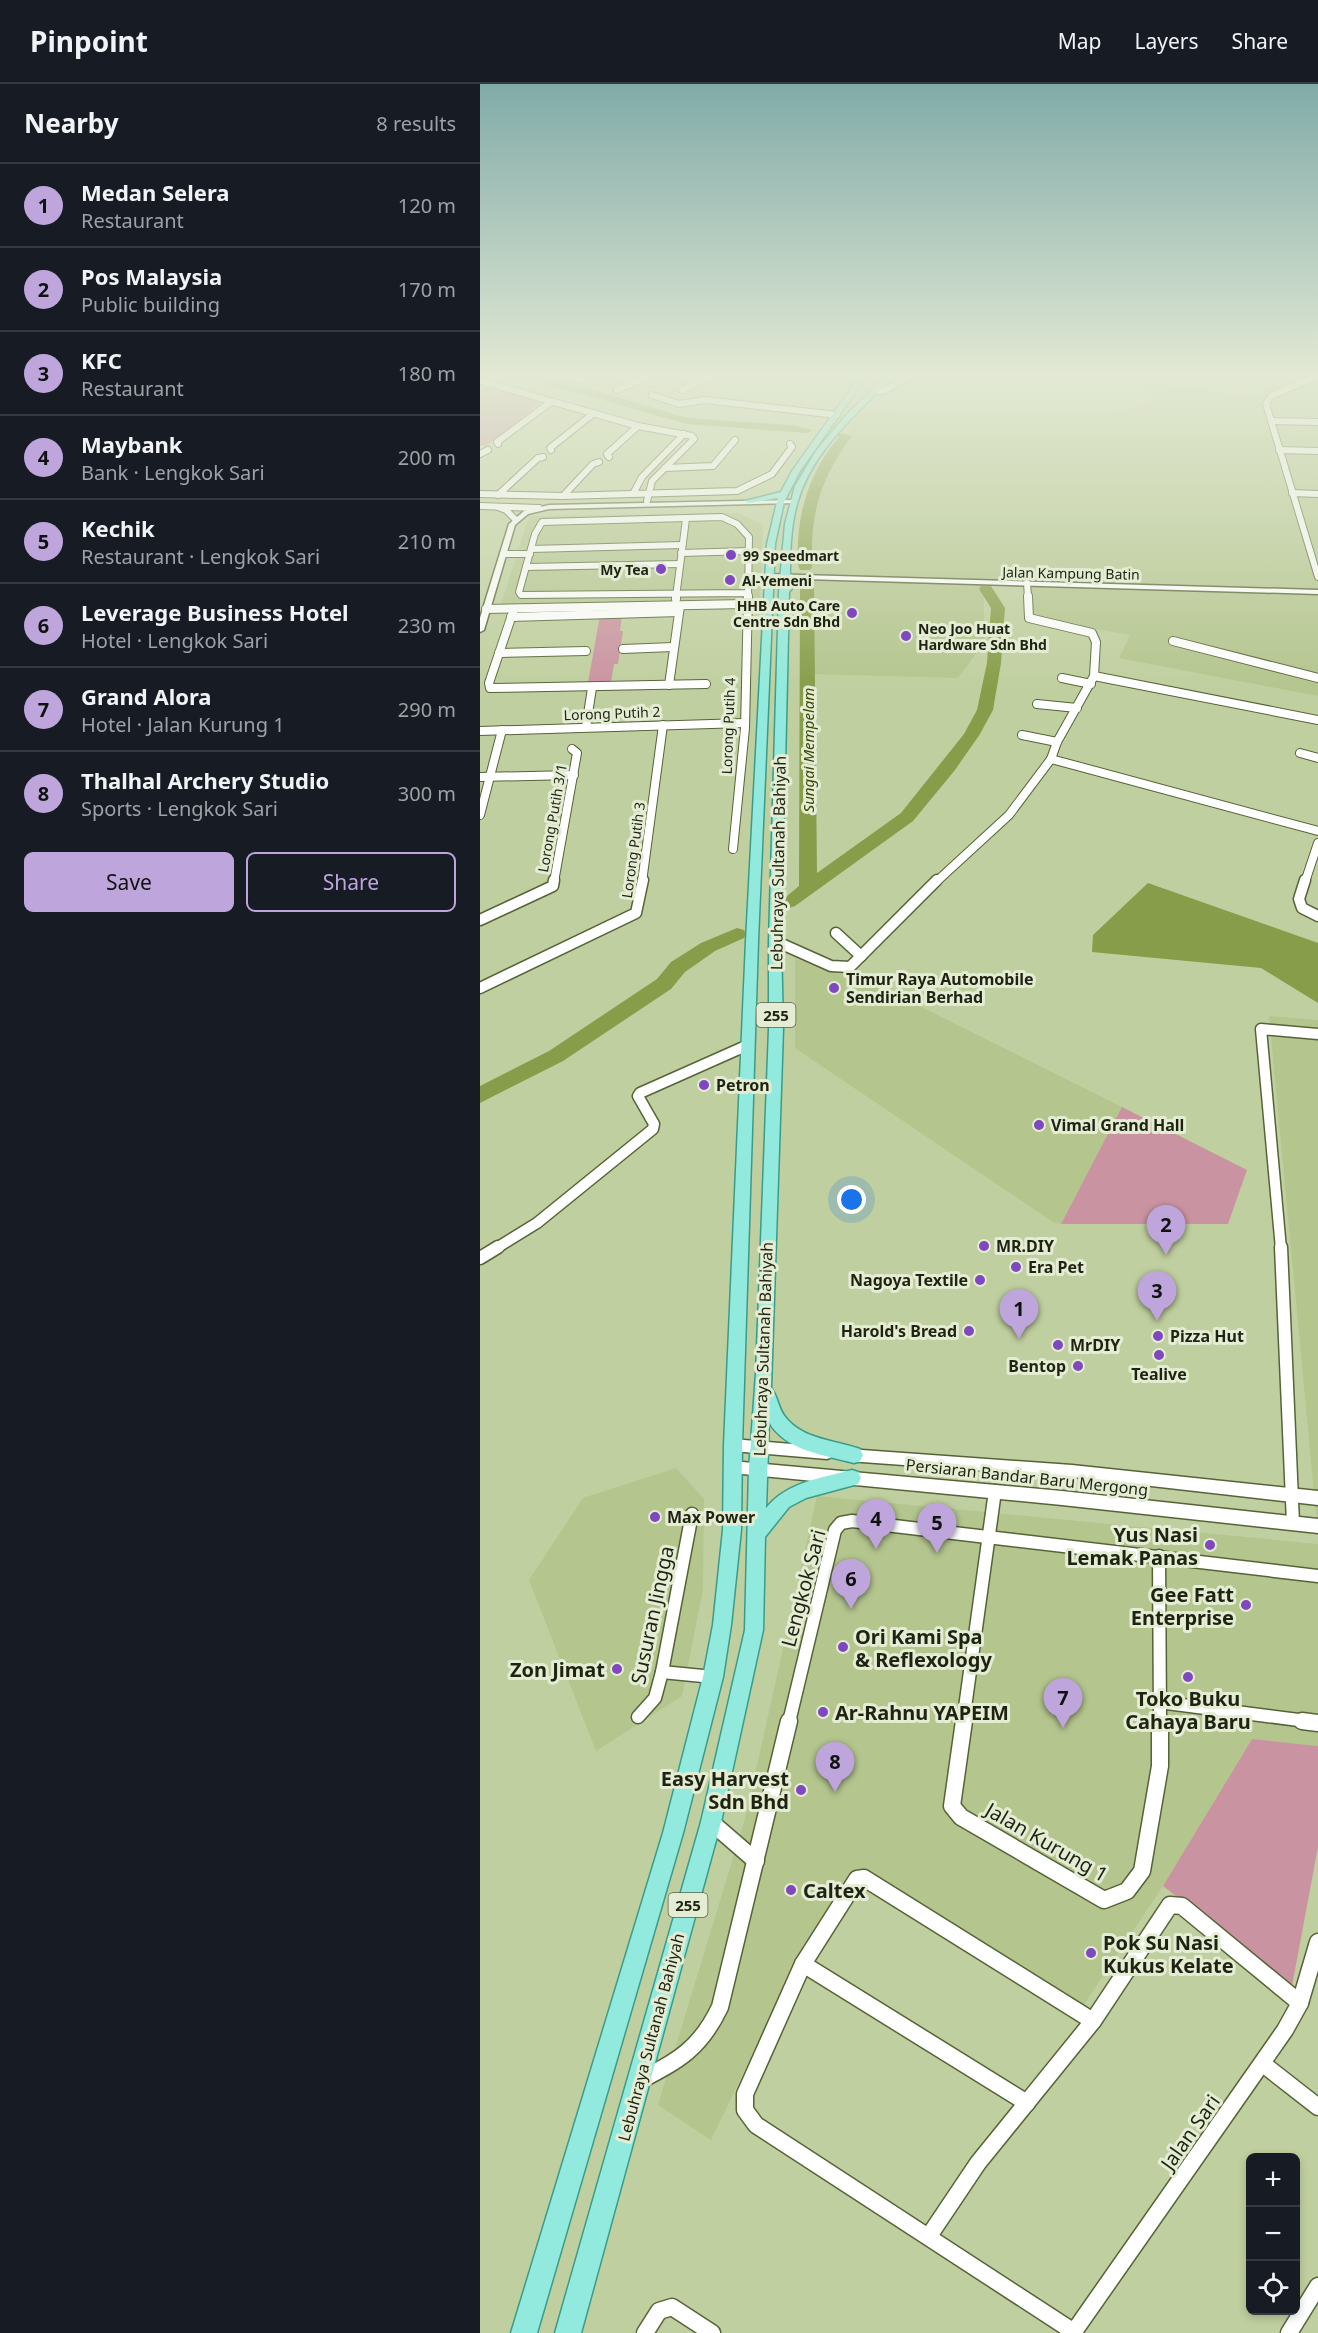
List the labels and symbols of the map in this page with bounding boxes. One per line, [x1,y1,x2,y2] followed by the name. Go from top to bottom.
[743,546,839,565] place label: 99 Speedmart
[724,548,738,562] marker: 99 Speedmart
[600,560,649,579] place label: My Tea
[654,562,668,576] marker: My Tea
[1000,562,1140,584] street label: Jalan Kampung Batin
[742,571,812,590] place label: Al-Yemeni
[723,573,737,587] marker: Al-Yemeni
[733,596,840,631] place label: HHB Auto Care Centre Sdn Bhd
[845,606,859,620] marker: HHB Auto Care Centre Sdn Bhd
[918,619,1047,654] place label: Neo Joo Huat Hardware Sdn Bhd
[899,629,913,643] marker: Neo Joo Huat Hardware Sdn Bhd
[717,677,739,775] street label: Lorong Putih 4
[798,688,818,812] water label: Sungai Mempelam
[563,702,661,724] street label: Lorong Putih 2
[765,756,791,970] street label: Lebuhraya Sultanah Bahiyah
[533,762,571,874] street label: Lorong Putih 3/1
[617,801,649,899] street label: Lorong Putih 3
[846,968,1034,1008] place label: Timur Raya Automobile Sendirian Berhad
[827,981,841,995] marker: Timur Raya Automobile Sendirian Berhad
[756,1003,796,1027] road number: 255
[716,1074,770,1096] place label: Petron
[697,1078,711,1092] marker: Petron
[1051,1114,1184,1136] place label: Vimal Grand Hall
[1032,1118,1046,1132] marker: Vimal Grand Hall
[837,1185,866,1214] your location
[1146,1206,1186,1255] pin: 2
[996,1235,1055,1257] place label: MR.DIY
[977,1239,991,1253] marker: MR.DIY
[748,1241,778,1457] street label: Lebuhraya Sultanah Bahiyah
[1028,1256,1084,1278] place label: Era Pet
[1009,1260,1023,1274] marker: Era Pet
[850,1269,968,1291] place label: Nagoya Textile
[1138,1272,1176,1321] pin: 3
[973,1273,987,1287] marker: Nagoya Textile
[1000,1290,1038,1339] pin: 1
[841,1320,957,1342] place label: Harold's Bread
[962,1324,976,1338] marker: Harold's Bread
[1170,1325,1244,1347] place label: Pizza Hut
[1151,1329,1165,1343] marker: Pizza Hut
[1070,1334,1121,1356] place label: MrDIY
[1051,1338,1065,1352] marker: MrDIY
[1152,1348,1166,1362] marker: Tealive
[1008,1355,1066,1377] place label: Bentop
[1071,1359,1085,1373] marker: Bentop
[1131,1363,1187,1385] place label: Tealive
[905,1453,1149,1501] street label: Persiaran Bandar Baru Mergong
[856,1500,896,1549] pin: 4
[918,1504,956,1553] pin: 5
[667,1506,755,1528] place label: Max Power
[648,1510,662,1524] marker: Max Power
[1066,1521,1198,1571] place label: Yus Nasi Lemak Panas
[774,1526,832,1650] street label: Lengkok Sari
[1203,1538,1217,1552] marker: Yus Nasi Lemak Panas
[624,1543,680,1687] street label: Susuran Jingga
[832,1560,871,1609] pin: 6
[1131,1581,1234,1631] place label: Gee Fatt Enterprise
[1239,1598,1253,1612] marker: Gee Fatt Enterprise
[855,1623,992,1673] place label: Ori Kami Spa & Reflexology
[836,1640,850,1654] marker: Ori Kami Spa & Reflexology
[510,1656,605,1683] place label: Zon Jimat
[610,1662,624,1676] marker: Zon Jimat
[1181,1670,1195,1684] marker: Toko Buku Cahaya Baru
[1044,1678,1082,1728] pin: 7
[1125,1685,1251,1735] place label: Toko Buku Cahaya Baru
[835,1699,1009,1726] place label: Ar-Rahnu YAPEIM
[816,1705,830,1719] marker: Ar-Rahnu YAPEIM
[816,1742,854,1792] pin: 8
[661,1765,789,1815] place label: Easy Harvest Sdn Bhd
[794,1783,808,1797] marker: Easy Harvest Sdn Bhd
[979,1795,1113,1888] street label: Jalan Kurung 1
[803,1877,866,1904] place label: Caltex
[784,1883,798,1897] marker: Caltex
[668,1893,708,1917] road number: 255
[1103,1929,1234,1979] place label: Pok Su Nasi Kukus Kelate
[613,1931,689,2143] street label: Lebuhraya Sultanah Bahiyah
[1084,1946,1098,1960] marker: Pok Su Nasi Kukus Kelate
[1153,2089,1226,2177] street label: Jalan Sari

